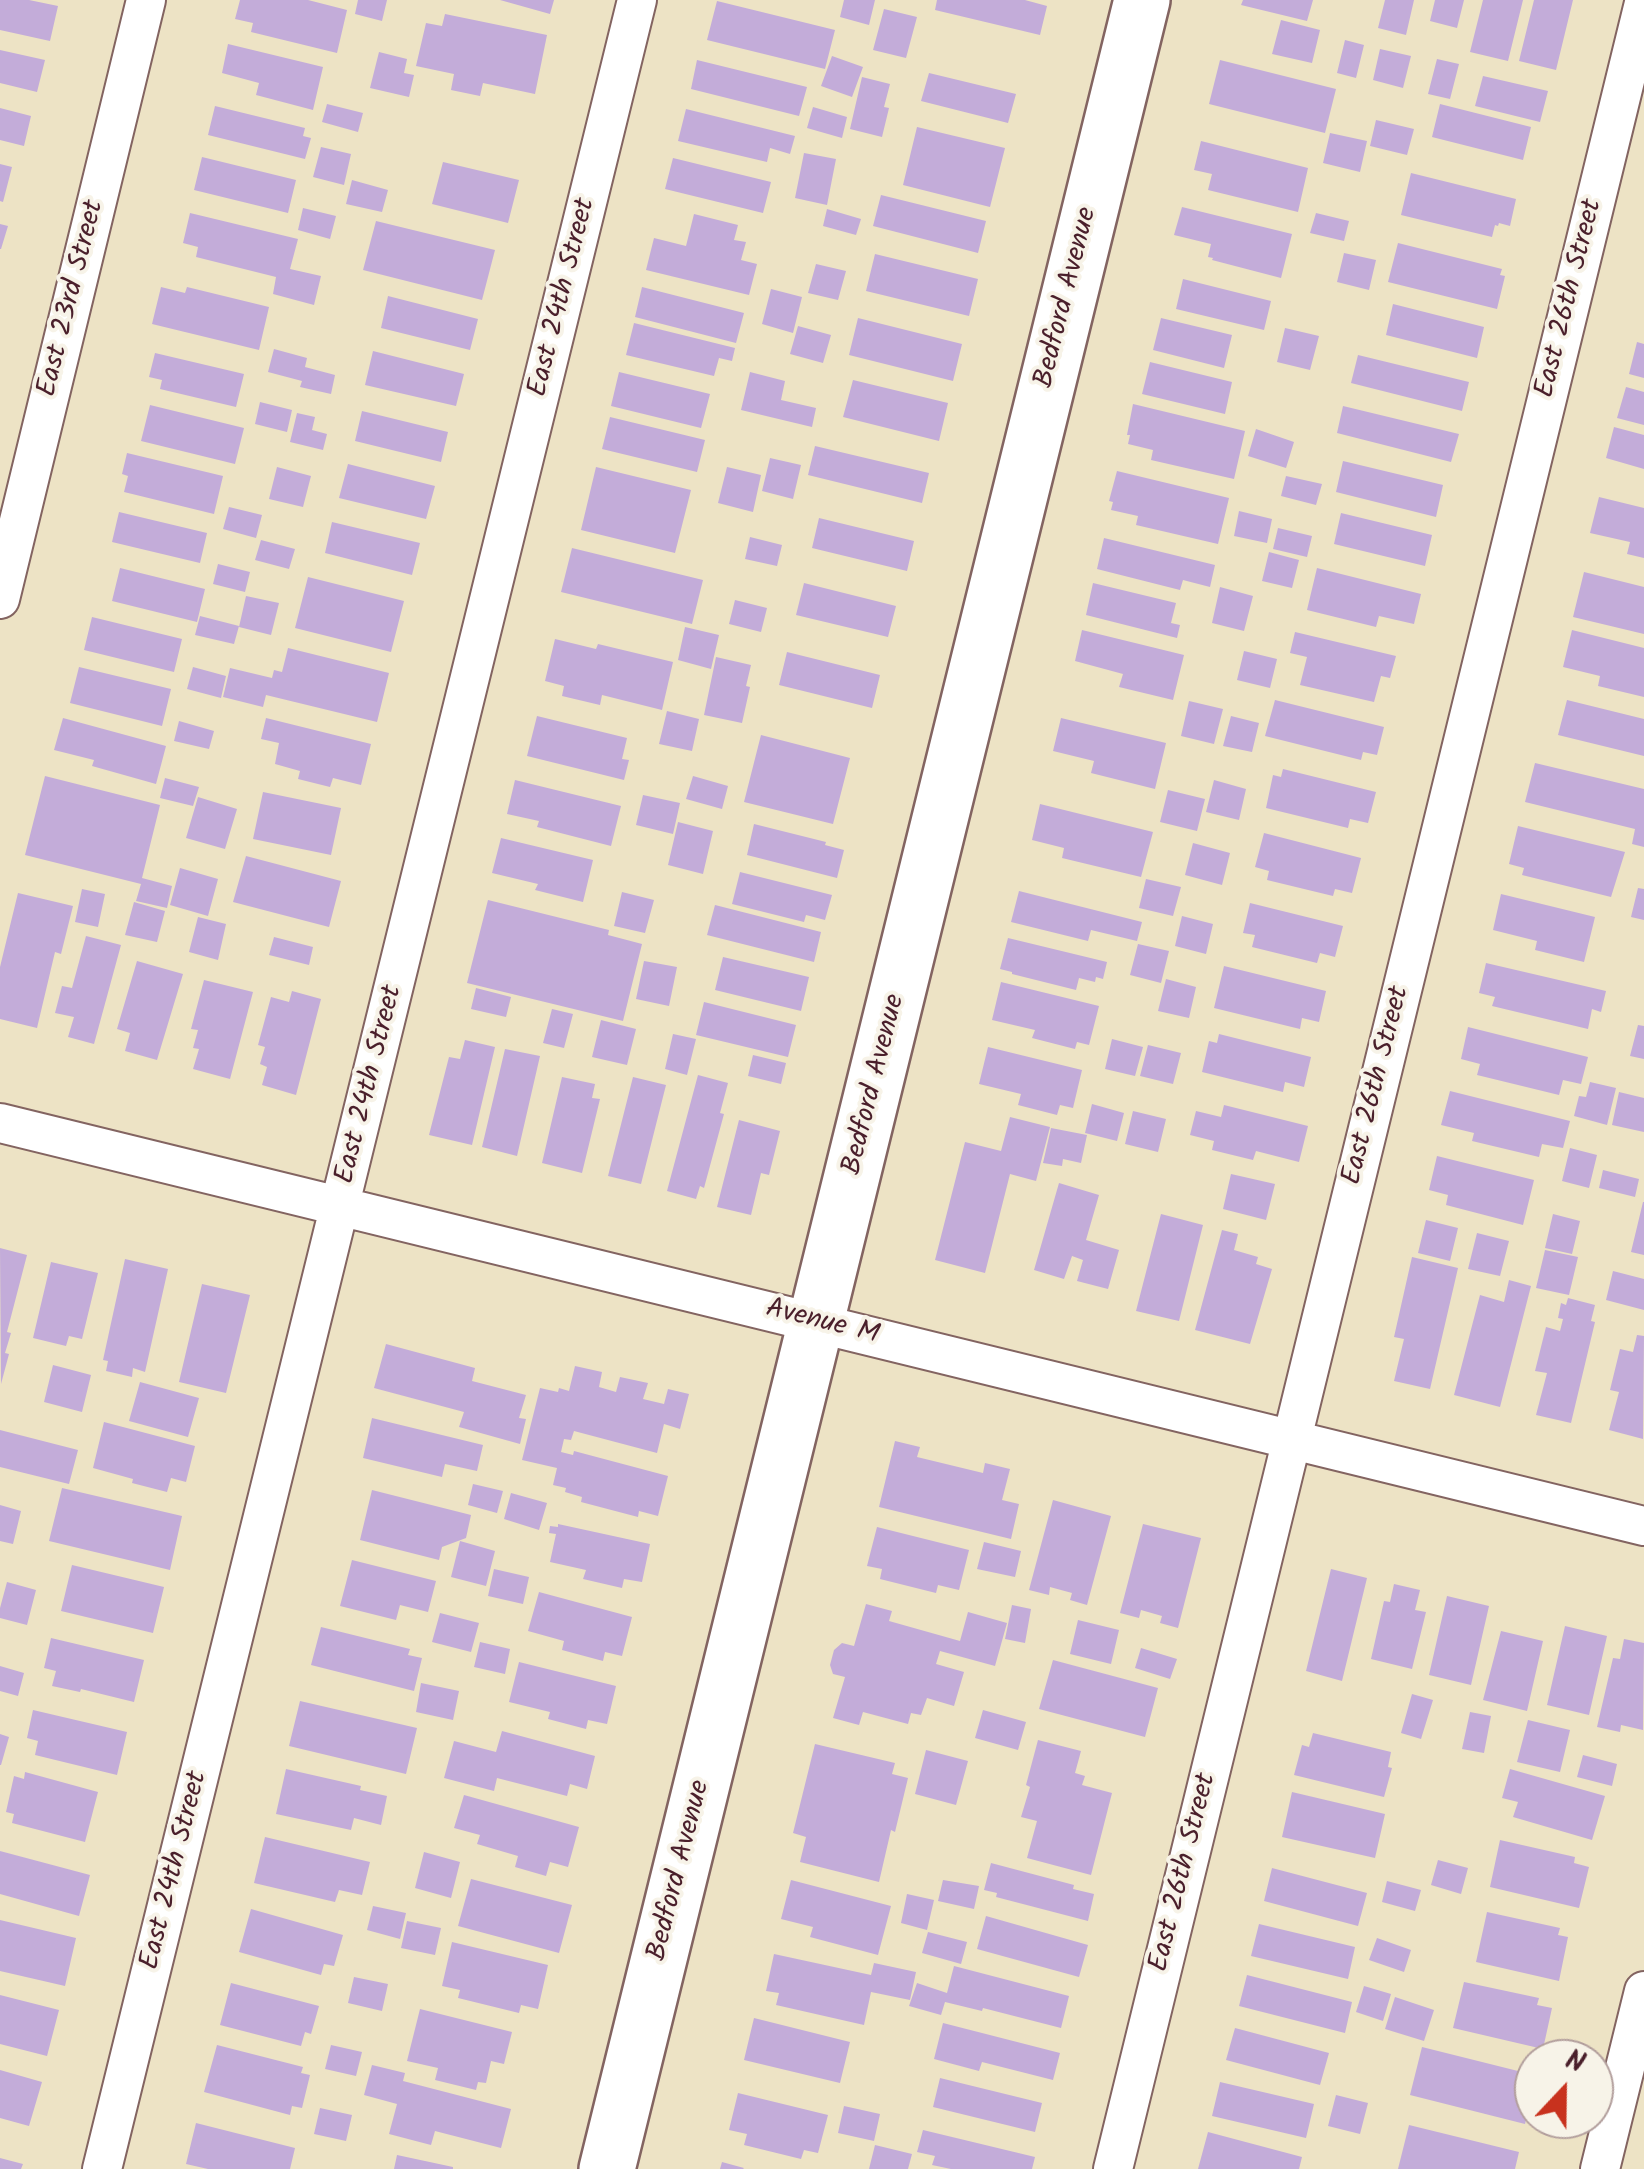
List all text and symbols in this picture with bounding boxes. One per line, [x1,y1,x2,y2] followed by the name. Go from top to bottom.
[523,195,605,401] street label: East 24th Street
[1530,196,1612,402] street label: East 26th Street
[32,197,114,401] street label: East 23rd Street
[1029,204,1107,392] street label: Bedford Avenue
[330,982,412,1188] street label: East 24th Street
[1337,983,1419,1189] street label: East 26th Street
[837,991,915,1179] street label: Bedford Avenue
[762,1294,882,1354] street label: Avenue M
[135,1768,217,1974] street label: East 24th Street
[1144,1770,1226,1976] street label: East 26th Street
[642,1777,720,1965] street label: Bedford Avenue
[1558,2038,1591,2087] text: N
[1514,2039,1614,2139] north arrow

